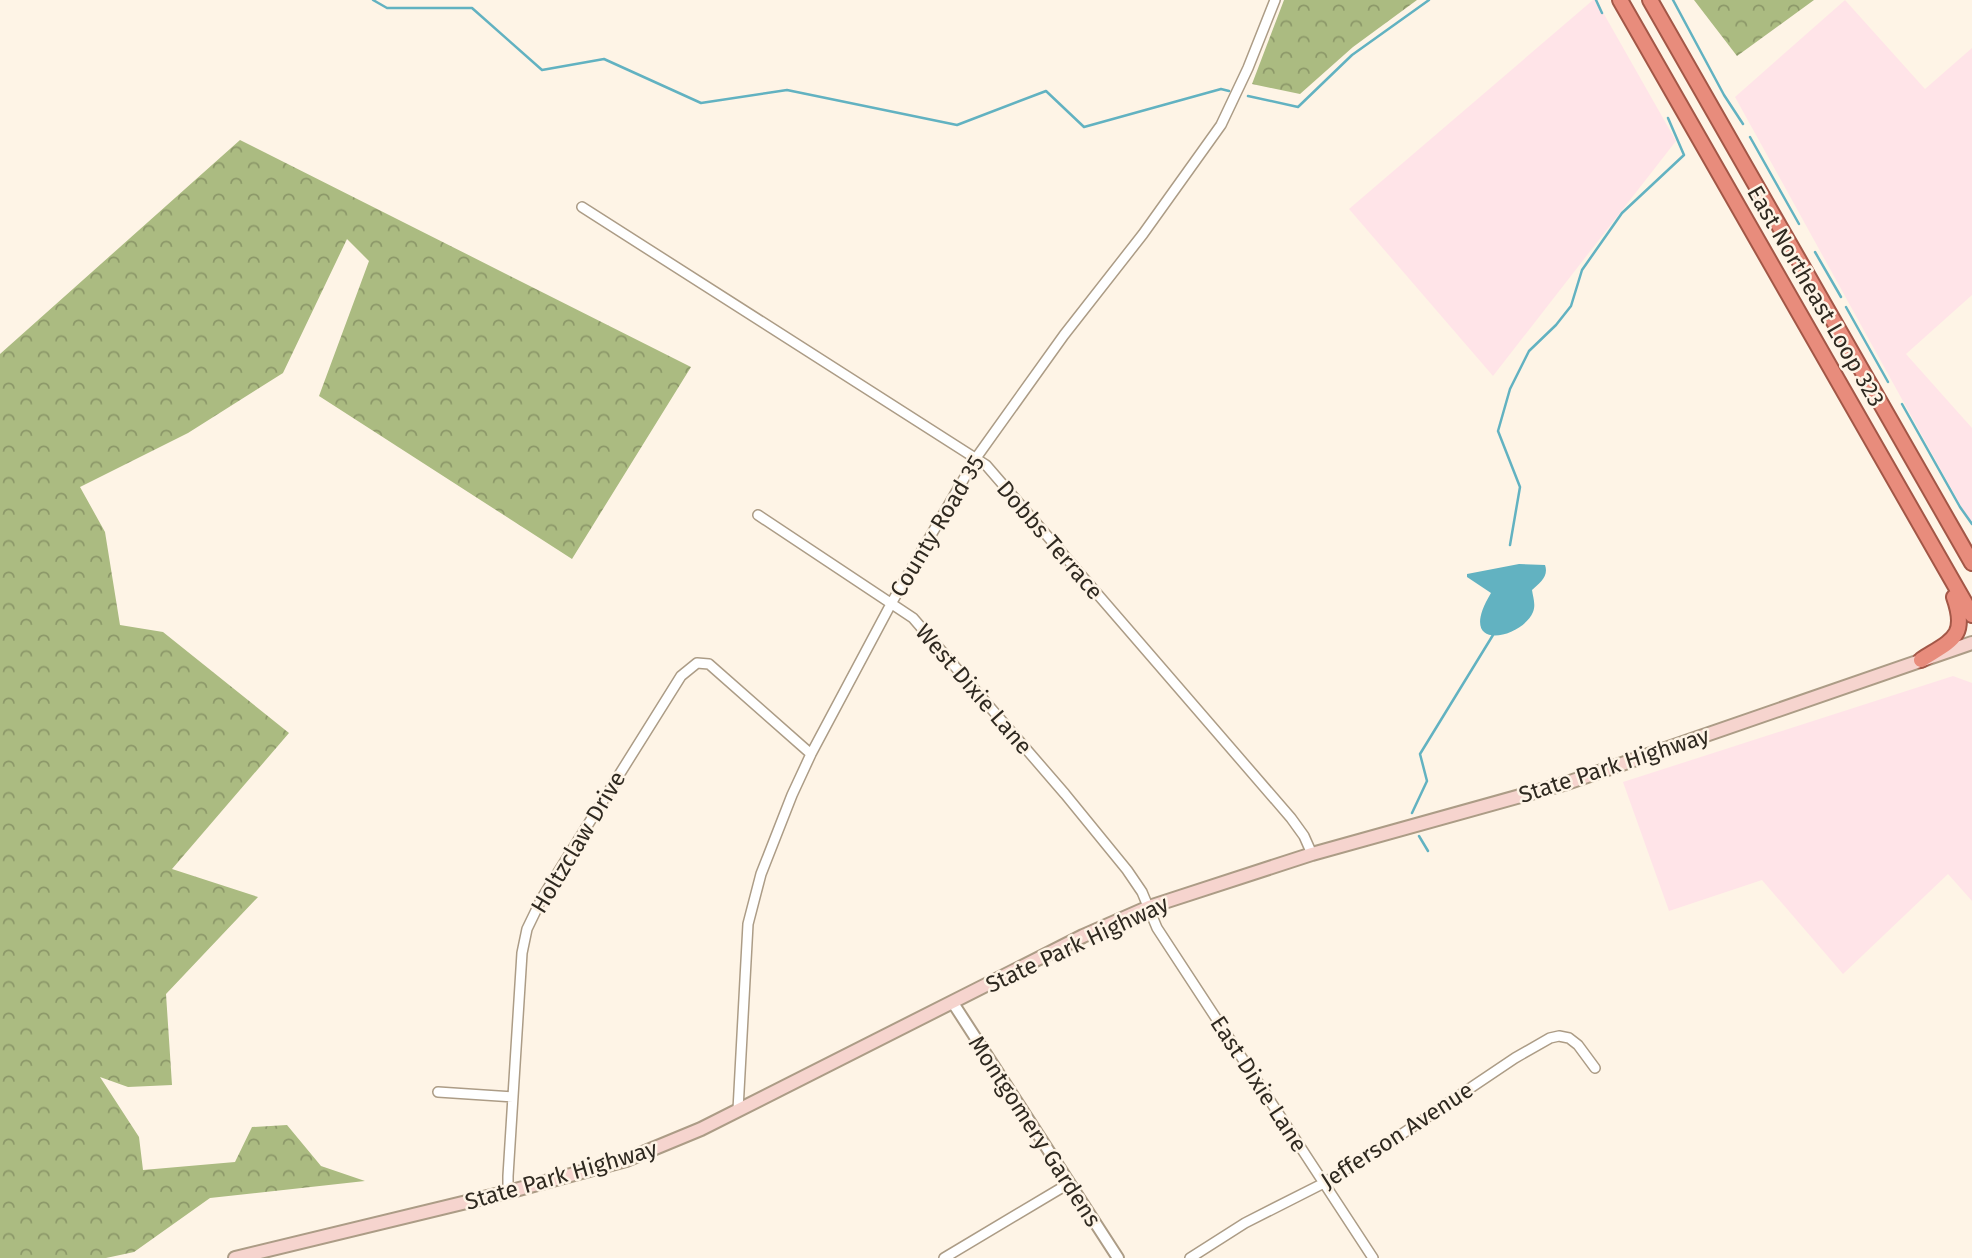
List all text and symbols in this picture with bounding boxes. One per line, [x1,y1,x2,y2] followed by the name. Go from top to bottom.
[1741,181,1891,411] street label: East Northeast Loop 323
[884,450,990,602] street label: County Road 35
[991,475,1109,605] street label: Dobbs Terrace
[910,618,1038,760] street label: West Dixie Lane
[1515,721,1713,809] street label: State Park Highway
[525,766,631,918] street label: Holtzclaw Drive
[981,889,1173,999] street label: State Park Highway
[1205,1011,1313,1157] street label: East Dixie Lane
[963,1030,1107,1232] street label: Montgomery Gardens
[1316,1075,1478,1195] street label: Jefferson Avenue
[462,1134,661,1216] street label: State Park Highway

